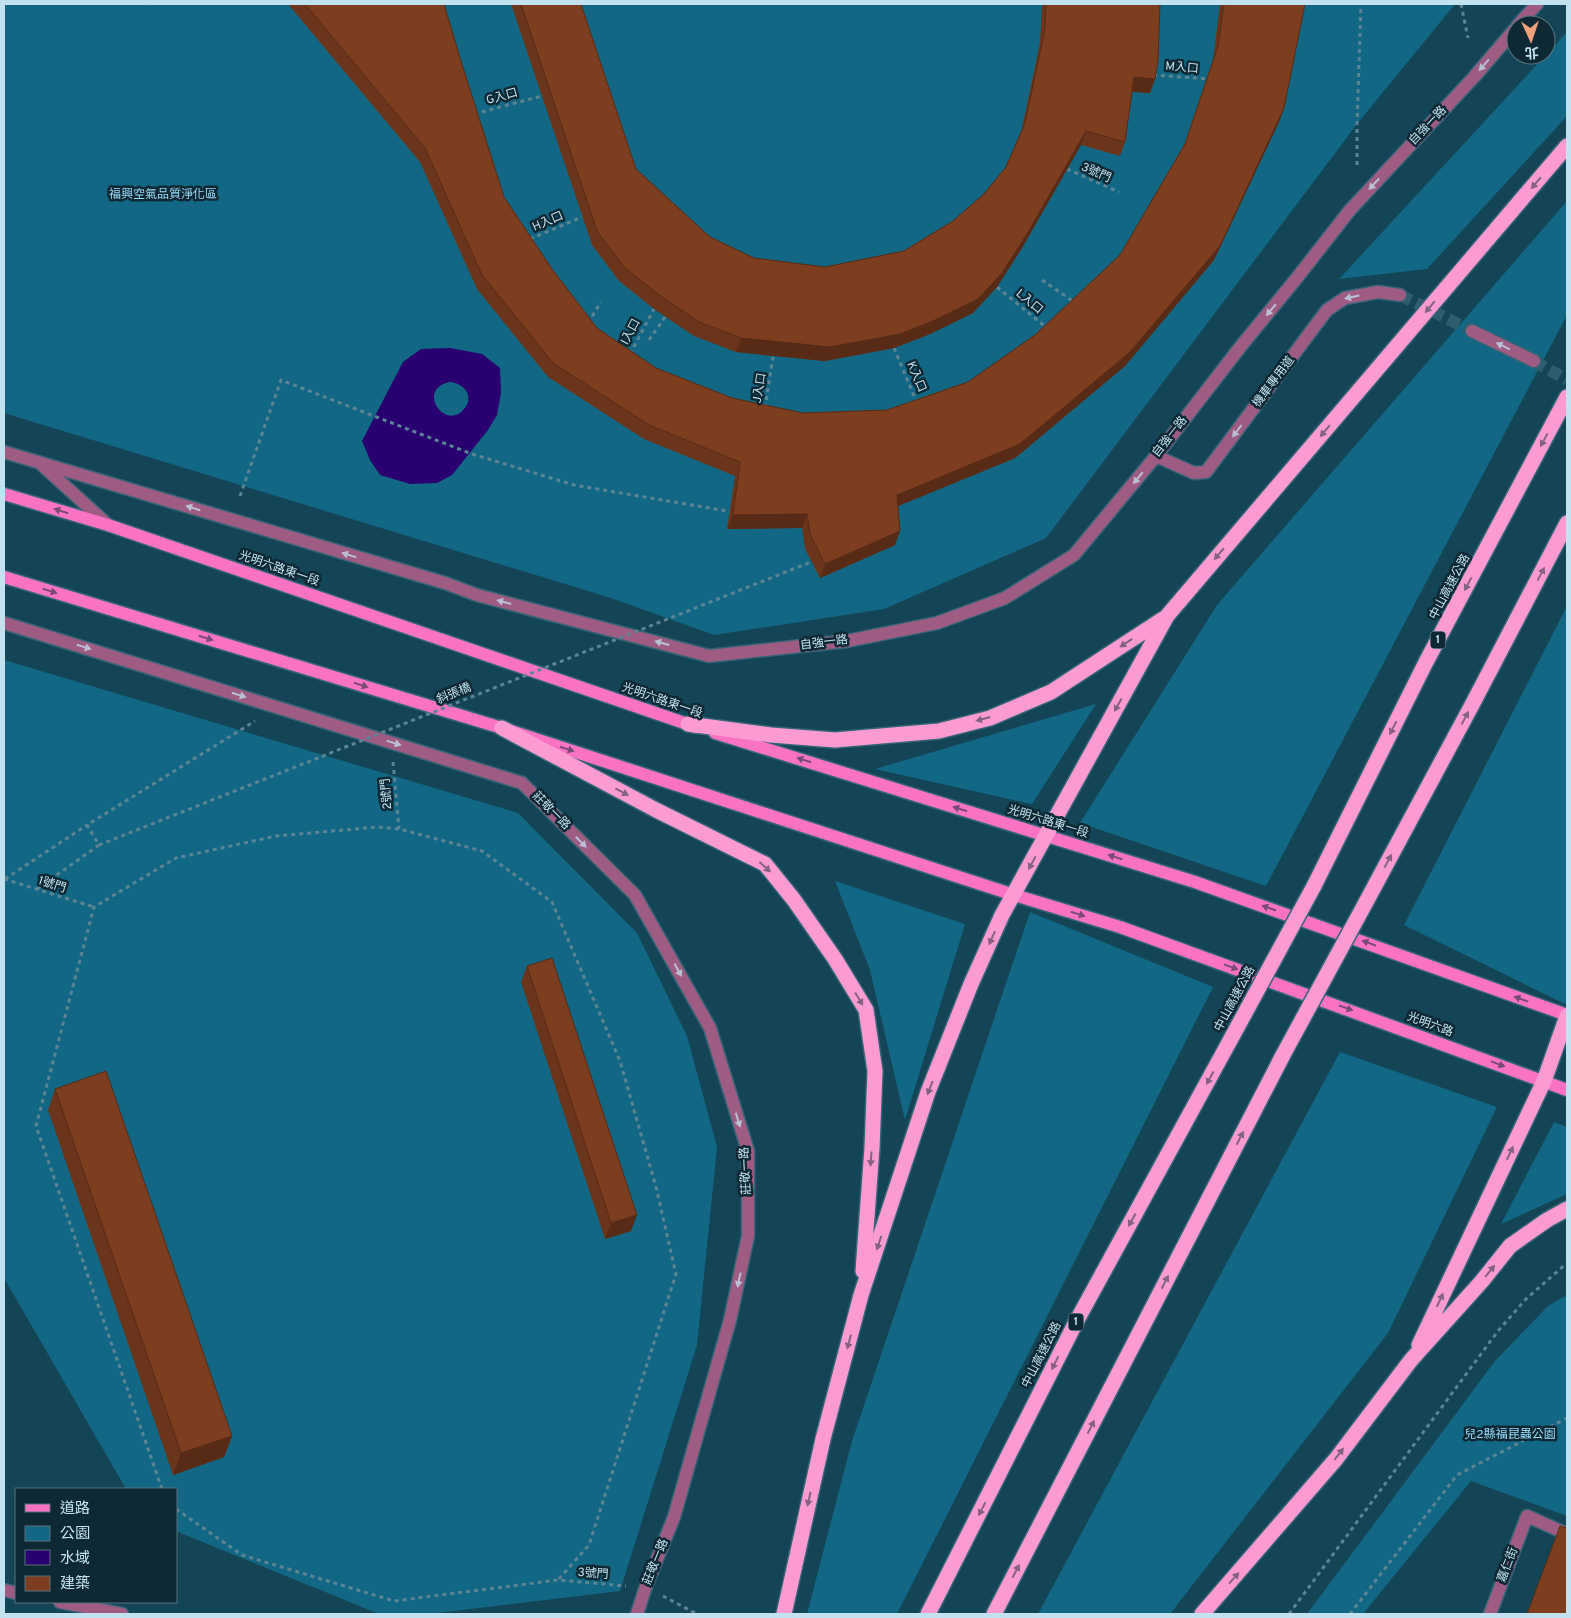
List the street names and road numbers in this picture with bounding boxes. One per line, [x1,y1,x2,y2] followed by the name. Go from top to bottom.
[1165,59,1199,77] street label: M入口
[484,85,520,109] street label: G入口
[1406,103,1450,149] street label: 自強一路
[1078,159,1114,187] street label: 3號門
[530,208,566,236] street label: H入口
[1012,286,1046,318] street label: L入口
[618,316,644,348] street label: I入口
[1250,353,1298,411] street label: 機車專用道
[902,359,930,395] street label: K入口
[750,372,770,404] street label: J入口
[1149,413,1191,461] street label: 自強一路
[237,548,321,590] street label: 光明六路東一段
[1426,551,1474,623] street label: 中山高速公路
[799,632,849,654] street label: 自強一路
[1430,632,1446,648] road number: 1
[434,680,474,708] street label: 斜張橋
[620,680,704,722] street label: 光明六路東一段
[378,778,396,810] street label: 2號門
[528,788,574,834] street label: 莊敬一路
[1005,802,1091,842] street label: 光明六路東一段
[36,873,68,897] street label: 1號門
[1211,963,1259,1035] street label: 中山高速公路
[1405,1009,1455,1041] street label: 光明六路
[737,1147,755,1195] street label: 莊敬一路
[1068,1314,1084,1330] road number: 1
[1019,1319,1065,1391] street label: 中山高速公路
[640,1537,672,1587] street label: 莊敬一路
[1494,1545,1522,1585] street label: 嘉仁街
[577,1565,609,1583] street label: 3號門

